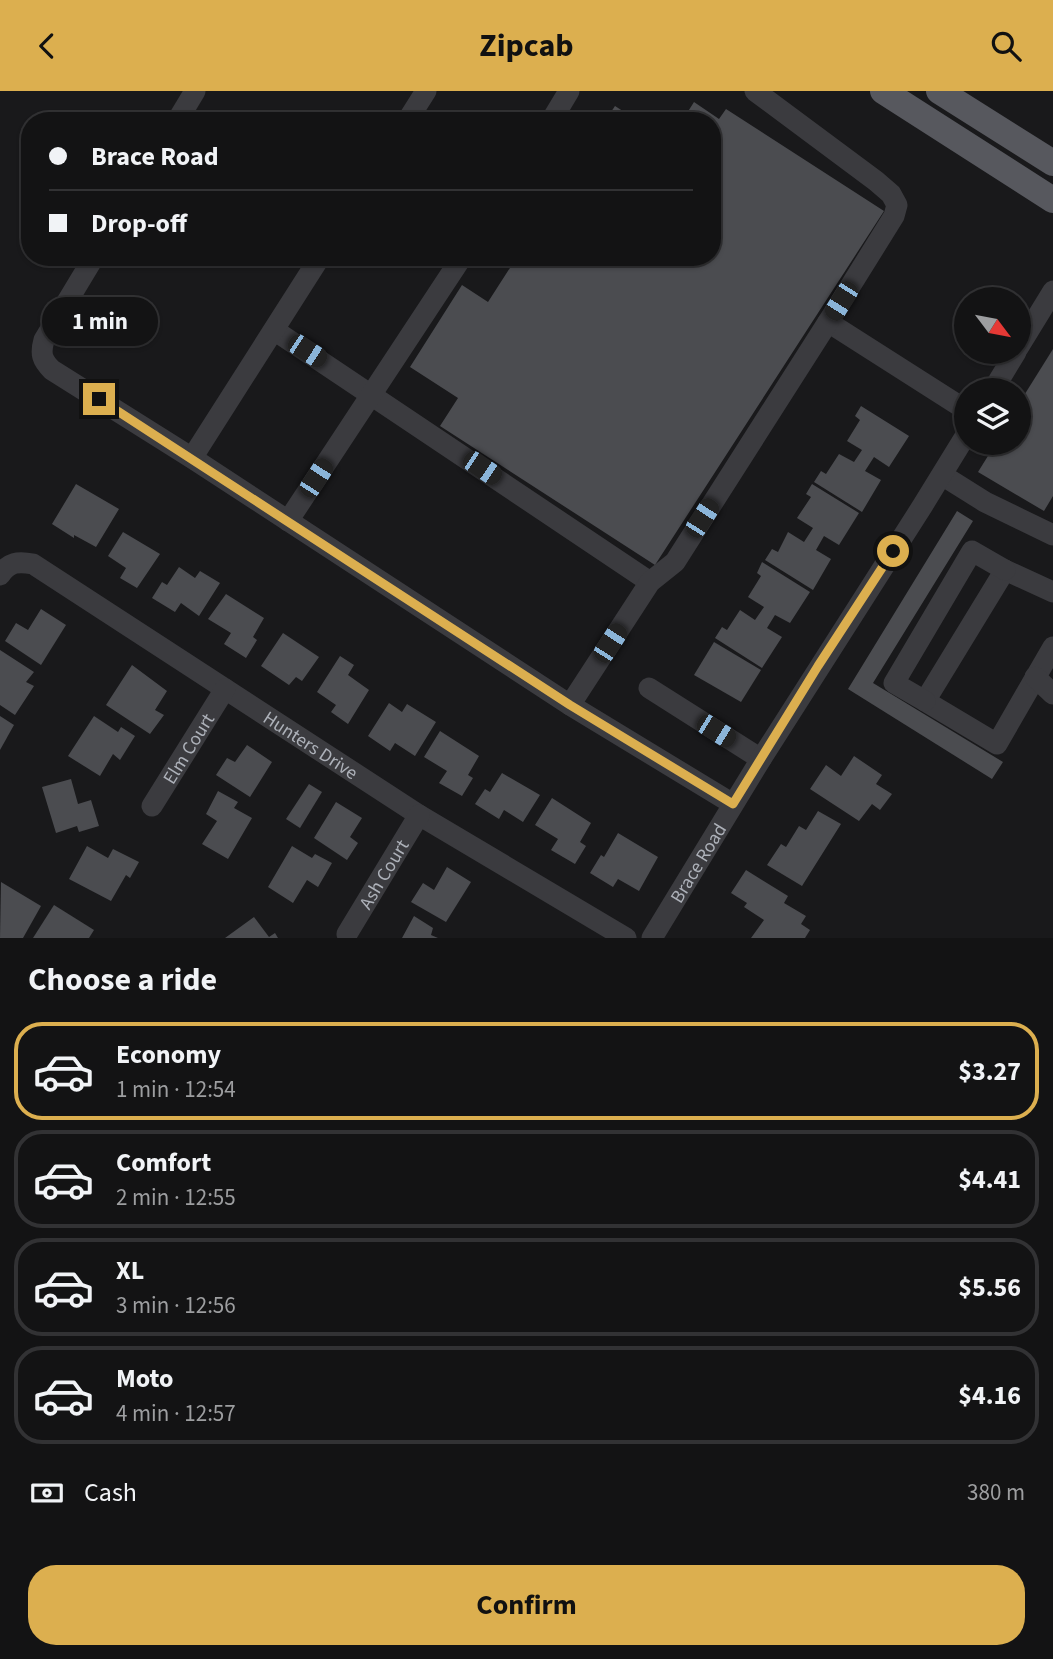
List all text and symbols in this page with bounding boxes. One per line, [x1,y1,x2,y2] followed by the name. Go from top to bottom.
[479,23,574,69] text: Zipcab
[28,27,66,65] icon: back
[987,27,1025,65] icon: search
[91,138,219,175] text: Brace Road
[91,205,187,242] text: Drop-off
[821,278,862,324] car
[954,287,1031,364] north arrow
[954,287,1031,455] map controls
[41,297,157,347] callout: 1 min
[72,305,128,338] text: 1 min
[284,331,331,371] car
[954,378,1031,455] button: layers
[83,383,115,415] route end
[459,448,506,488] car
[296,455,337,501] car
[682,495,723,541] car
[877,535,909,567] route start
[590,620,631,666] car
[257,705,363,787] street label: Hunters Drive
[157,708,222,790] street label: Elm Court
[693,711,740,751] car
[664,818,734,909] street label: Brace Road
[353,834,416,915] street label: Ash Court
[28,957,217,1003] text: Choose a ride
[116,1036,221,1073] text: Economy
[32,1040,95,1103] icon: car
[958,1053,1021,1090] text: $3.27
[116,1073,236,1106] text: 1 min · 12:54
[116,1144,211,1181] text: Comfort
[32,1148,95,1211] icon: car
[958,1161,1021,1198] text: $4.41
[116,1181,236,1214] text: 2 min · 12:55
[116,1252,144,1289] text: XL
[32,1256,95,1319] icon: car
[958,1269,1021,1306] text: $5.56
[116,1289,236,1322] text: 3 min · 12:56
[116,1360,173,1397] text: Moto
[32,1364,95,1427] icon: car
[958,1377,1021,1414] text: $4.16
[116,1397,236,1430] text: 4 min · 12:57
[28,1474,66,1512] icon: cash
[84,1474,137,1511] text: Cash
[967,1476,1025,1509] text: 380 m
[28,1565,1025,1645] button: Confirm

